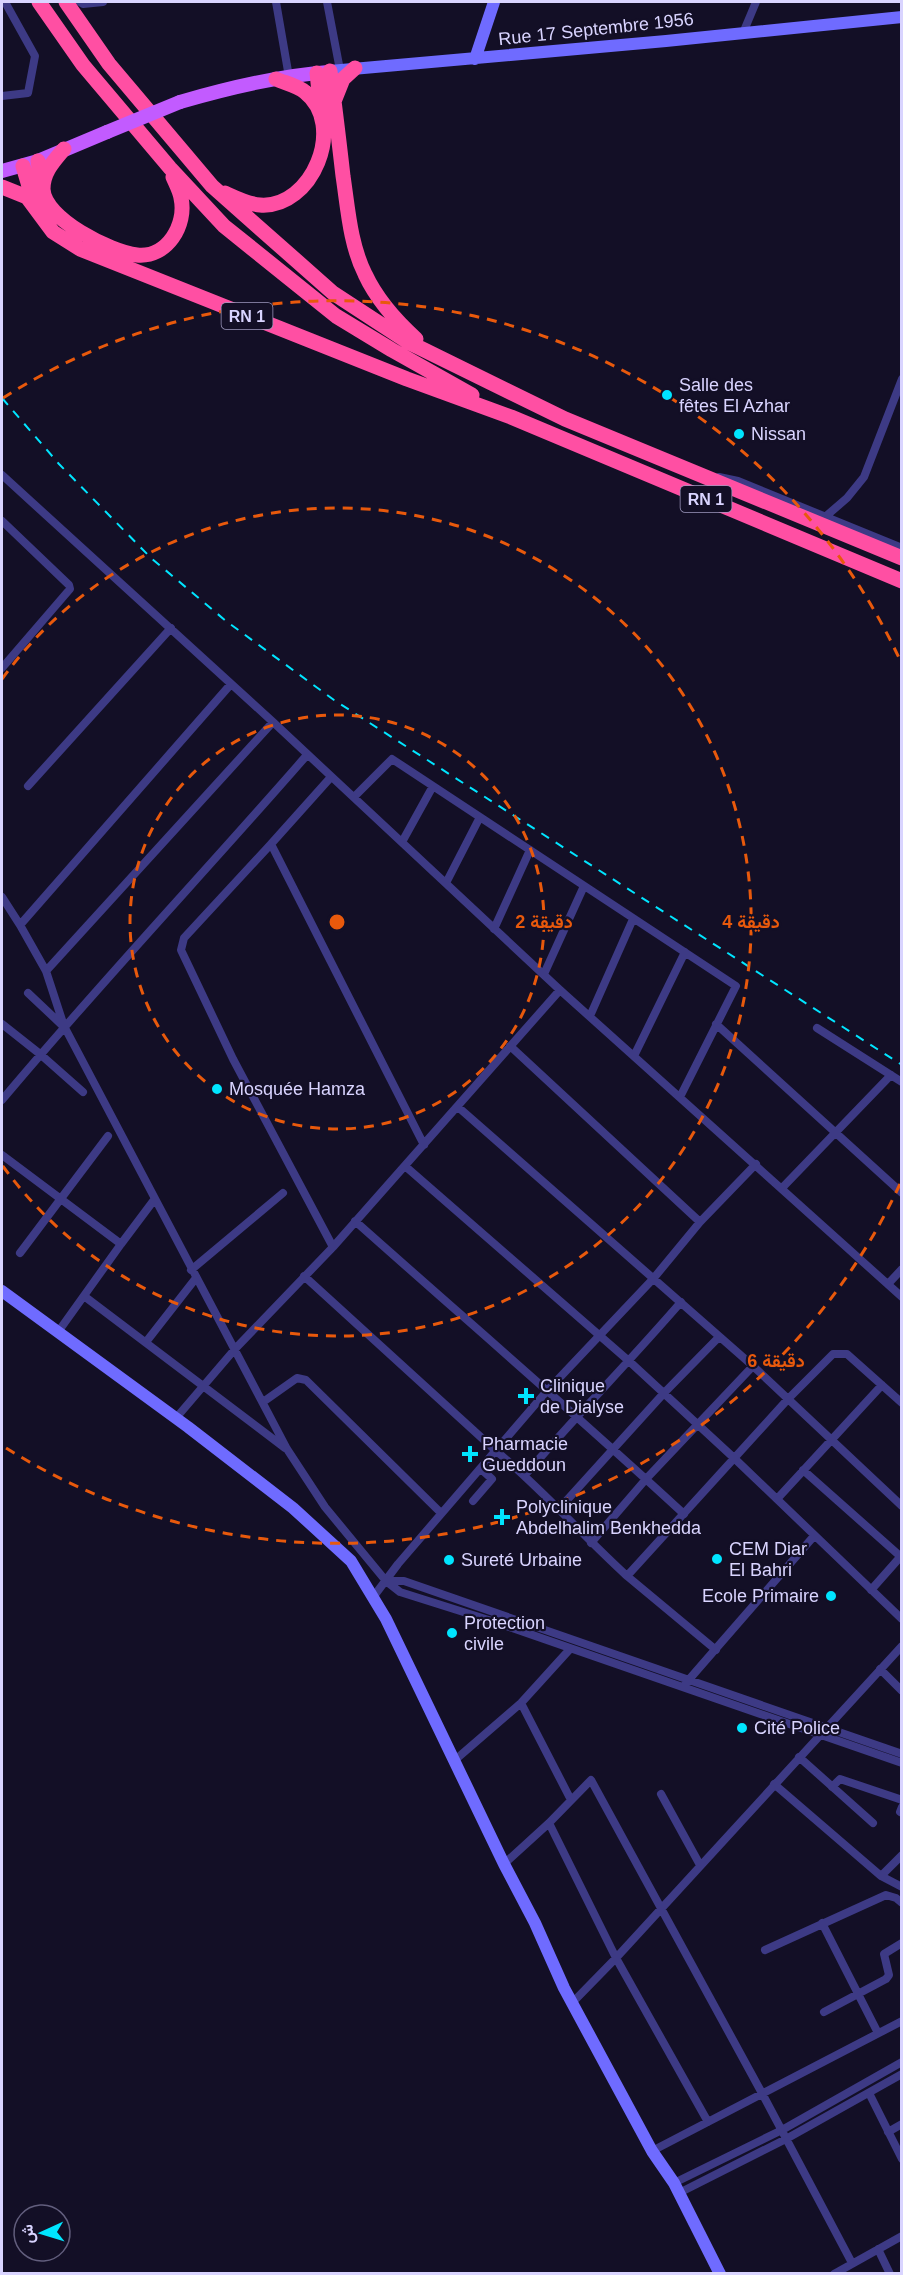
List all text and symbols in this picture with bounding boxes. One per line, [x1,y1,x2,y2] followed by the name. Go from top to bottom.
[497,9,695,49] street label: Rue 17 Septembre 1956
[222,303,272,329] road number: RN 1
[679,375,790,416] place label: Salle des fêtes El Azhar
[660,388,674,402] marker: Salle des fêtes El Azhar
[751,424,806,444] place label: Nissan
[732,427,746,441] marker: Nissan
[680,486,732,512] road number: RN 1
[327,912,347,932] centre of rings
[515,912,573,933] text: 2 دقيقة
[722,912,780,933] text: 4 دقيقة
[229,1079,366,1099] place label: Mosquée Hamza
[210,1082,224,1096] marker: Mosquée Hamza
[747,1351,805,1372] text: 6 دقيقة
[540,1376,624,1417] place label: Clinique de Dialyse
[517,1387,535,1405] marker: Clinique de Dialyse
[482,1434,568,1475] place label: Pharmacie Gueddoun
[463,1447,477,1461] marker: Pharmacie Gueddoun
[516,1497,702,1538] place label: Polyclinique Abdelhalim Benkhedda
[493,1508,511,1526] marker: Polyclinique Abdelhalim Benkhedda
[729,1539,807,1580] place label: CEM Diar El Bahri
[461,1550,582,1570] place label: Sureté Urbaine
[710,1552,724,1566] marker: CEM Diar El Bahri
[442,1553,456,1567] marker: Sureté Urbaine
[702,1586,819,1606] place label: Ecole Primaire
[824,1589,838,1603] marker: Ecole Primaire
[464,1613,545,1654] place label: Protection civile
[445,1626,459,1640] marker: Protection civile
[754,1718,840,1738] place label: Cité Police
[735,1721,749,1735] marker: Cité Police
[12,2203,72,2263] north arrow
[18,2224,38,2244] text: ش

